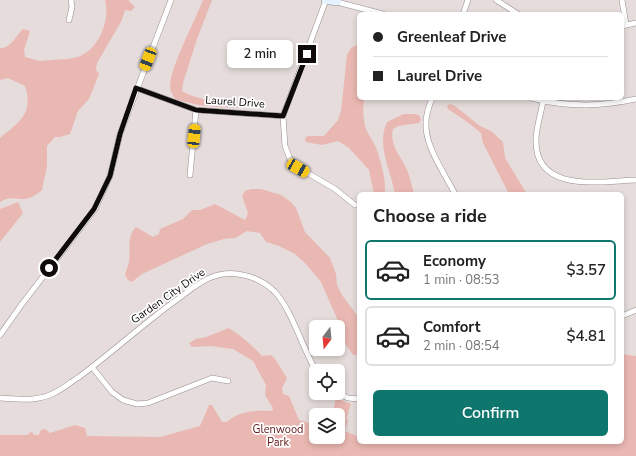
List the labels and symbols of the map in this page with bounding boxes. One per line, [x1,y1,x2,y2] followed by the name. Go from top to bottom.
[227,40,293,68] callout: 2 min
[298,45,316,63] route end
[138,46,158,72] car
[205,92,266,112] street label: Laurel Drive
[187,123,201,149] car
[285,157,311,179] car
[40,259,58,277] route start
[128,265,208,327] street label: Garden City Drive
[309,320,345,356] north arrow
[252,422,304,450] park label: Glenwood Park

